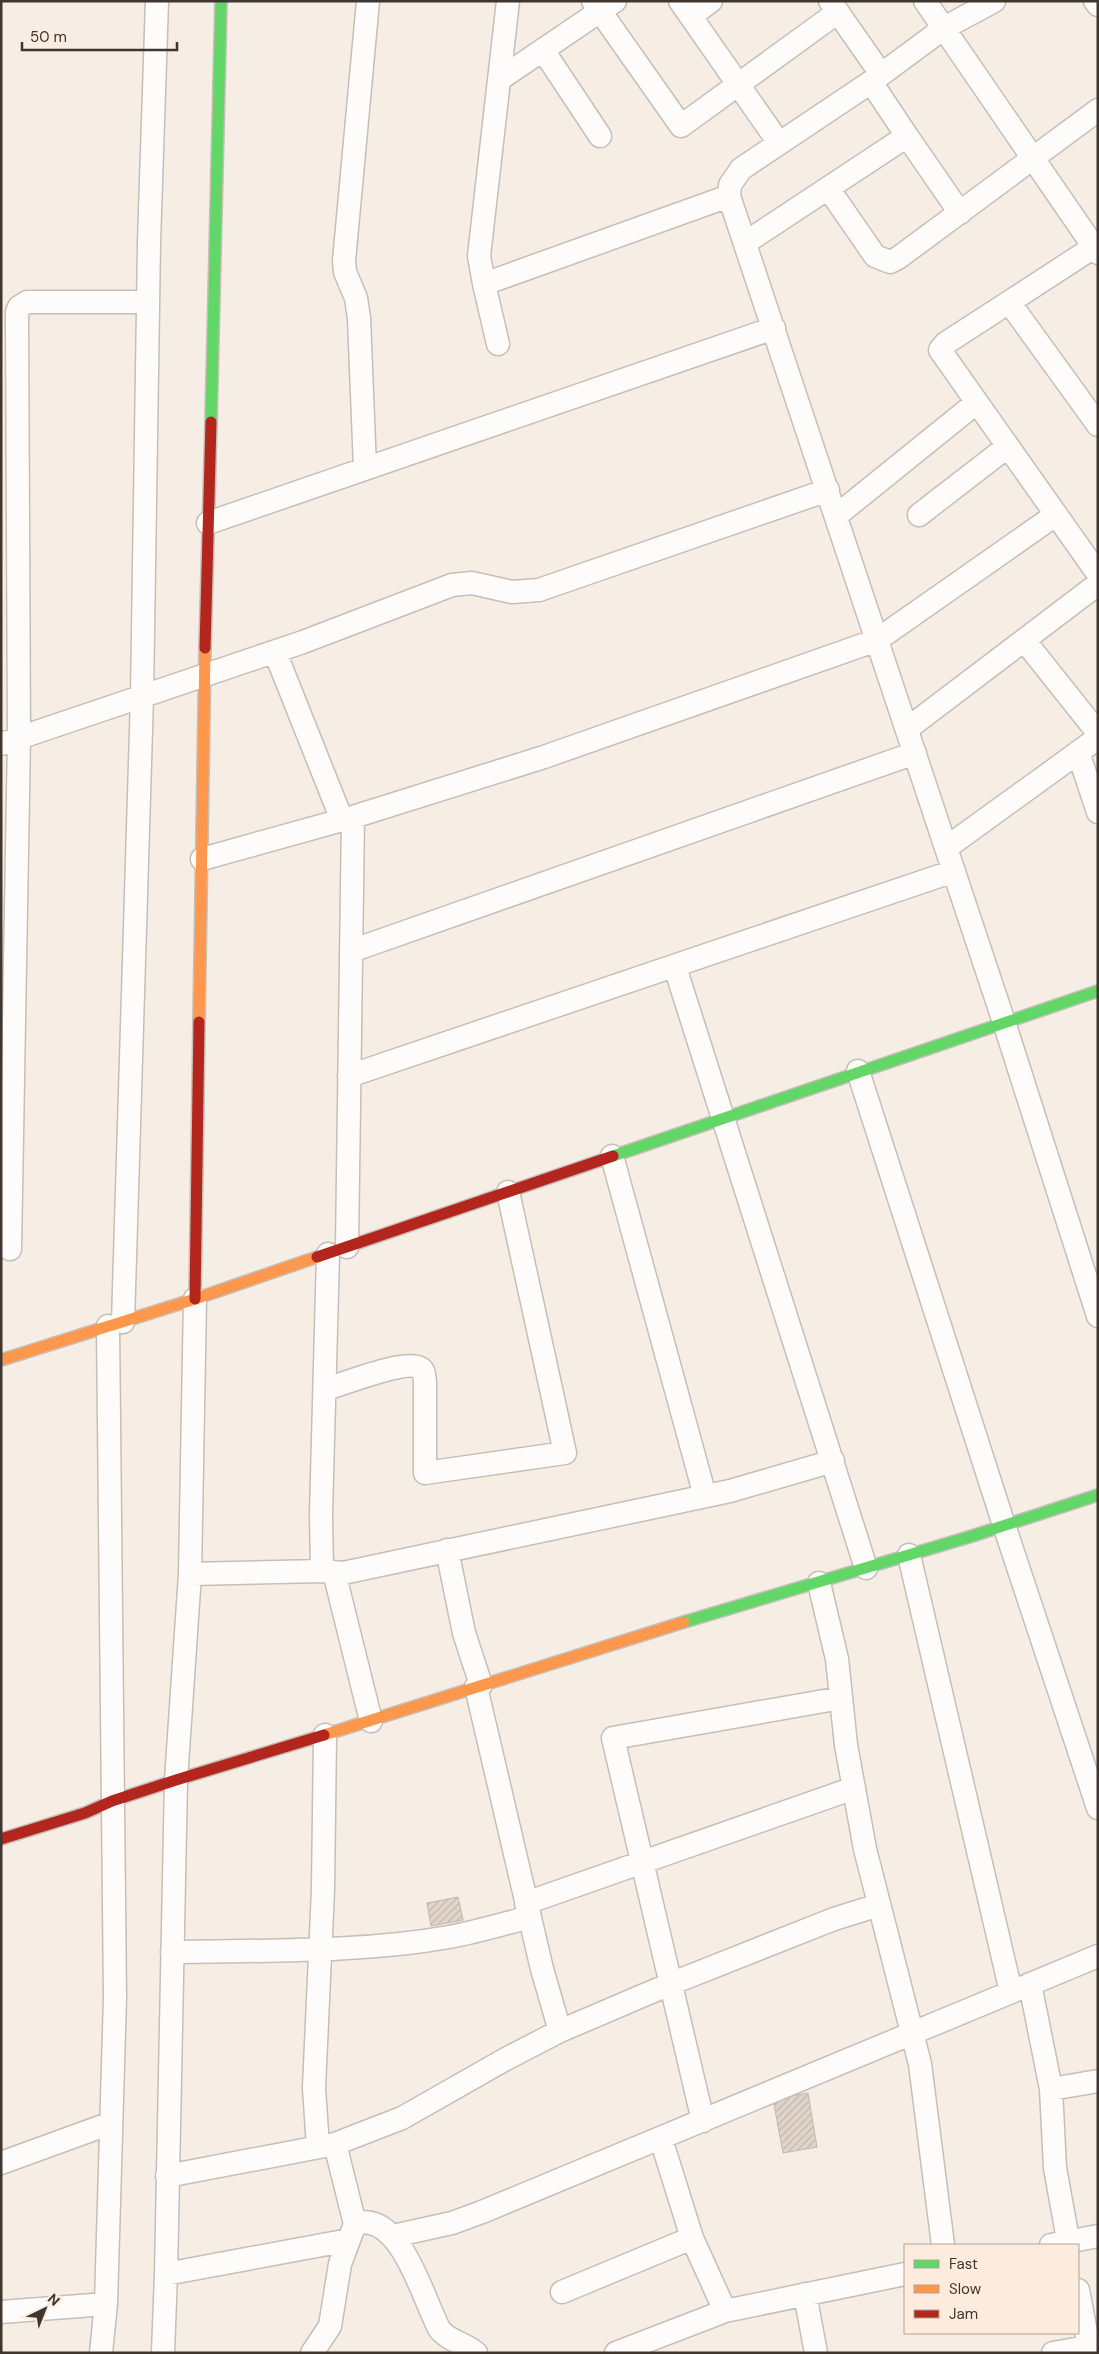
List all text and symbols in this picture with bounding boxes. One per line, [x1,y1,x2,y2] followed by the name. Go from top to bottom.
[22,20,178,52] scale bar
[30,27,67,47] text: 50 m
[904,2244,1079,2334] legend
[949,2254,978,2274] text: Fast
[949,2279,982,2299] text: Slow
[20,2284,70,2334] north arrow
[44,2289,64,2310] text: N
[949,2304,978,2324] text: Jam

